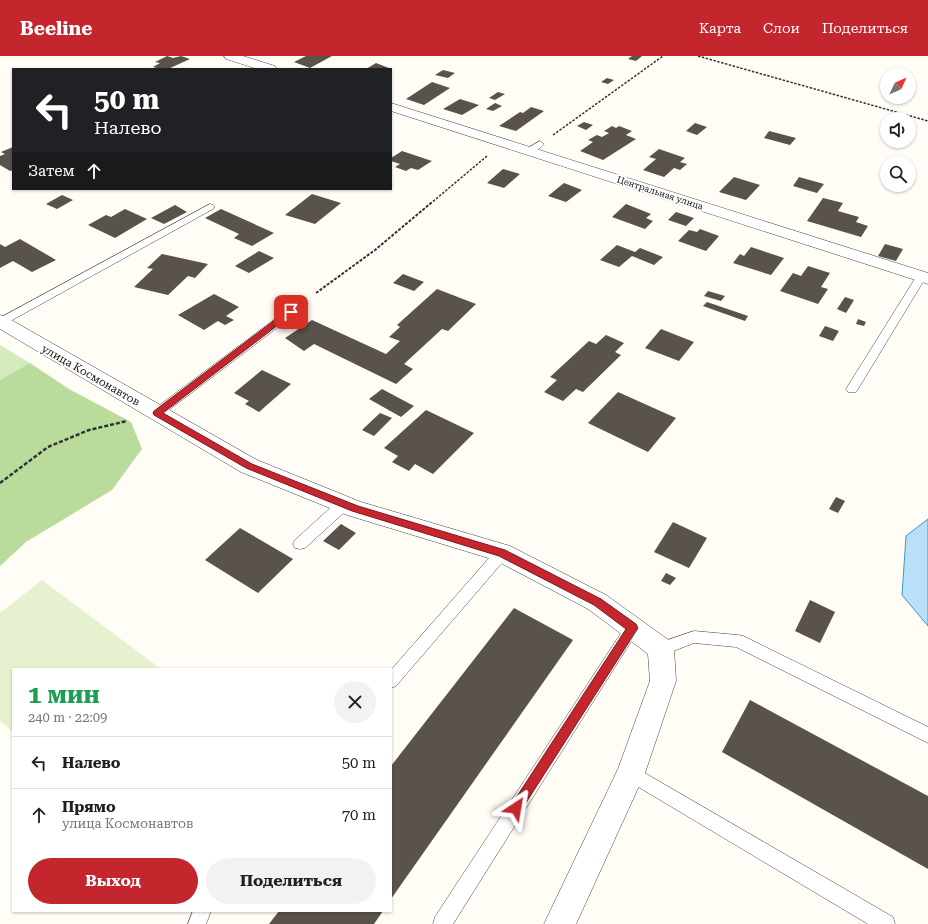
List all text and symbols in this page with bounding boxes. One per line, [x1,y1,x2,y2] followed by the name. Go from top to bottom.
[20,17,93,40] text: Beeline
[699,20,741,36] text: Карта
[763,20,800,36] text: Слои
[822,20,908,36] text: Поделиться
[880,68,916,104] north arrow
[880,68,916,192] map controls
[94,83,159,116] text: 50 m
[28,84,80,136] icon: left
[880,112,916,148] button: sound
[94,117,162,138] text: Налево
[880,156,916,192] button: search
[83,160,105,182] icon: ahead
[28,162,75,180] text: Затем
[616,174,705,212] street label: Центральная улица
[274,295,308,329] pin
[280,301,302,323] icon: arrive
[39,342,142,409] street label: улица Космонавтов
[28,681,100,709] text: 1 мин
[334,681,376,723] button: close
[28,710,107,725] text: 240 m · 22:09
[28,752,50,774] icon: left
[62,754,121,772] text: Налево
[342,754,376,772] text: 50 m
[495,787,537,829] position arrow
[62,798,116,816] text: Прямо
[28,804,50,826] icon: ahead
[342,806,376,824] text: 70 m
[62,816,193,831] text: улица Космонавтов
[28,858,198,904] button: Выход
[206,858,376,904] button: Поделиться

